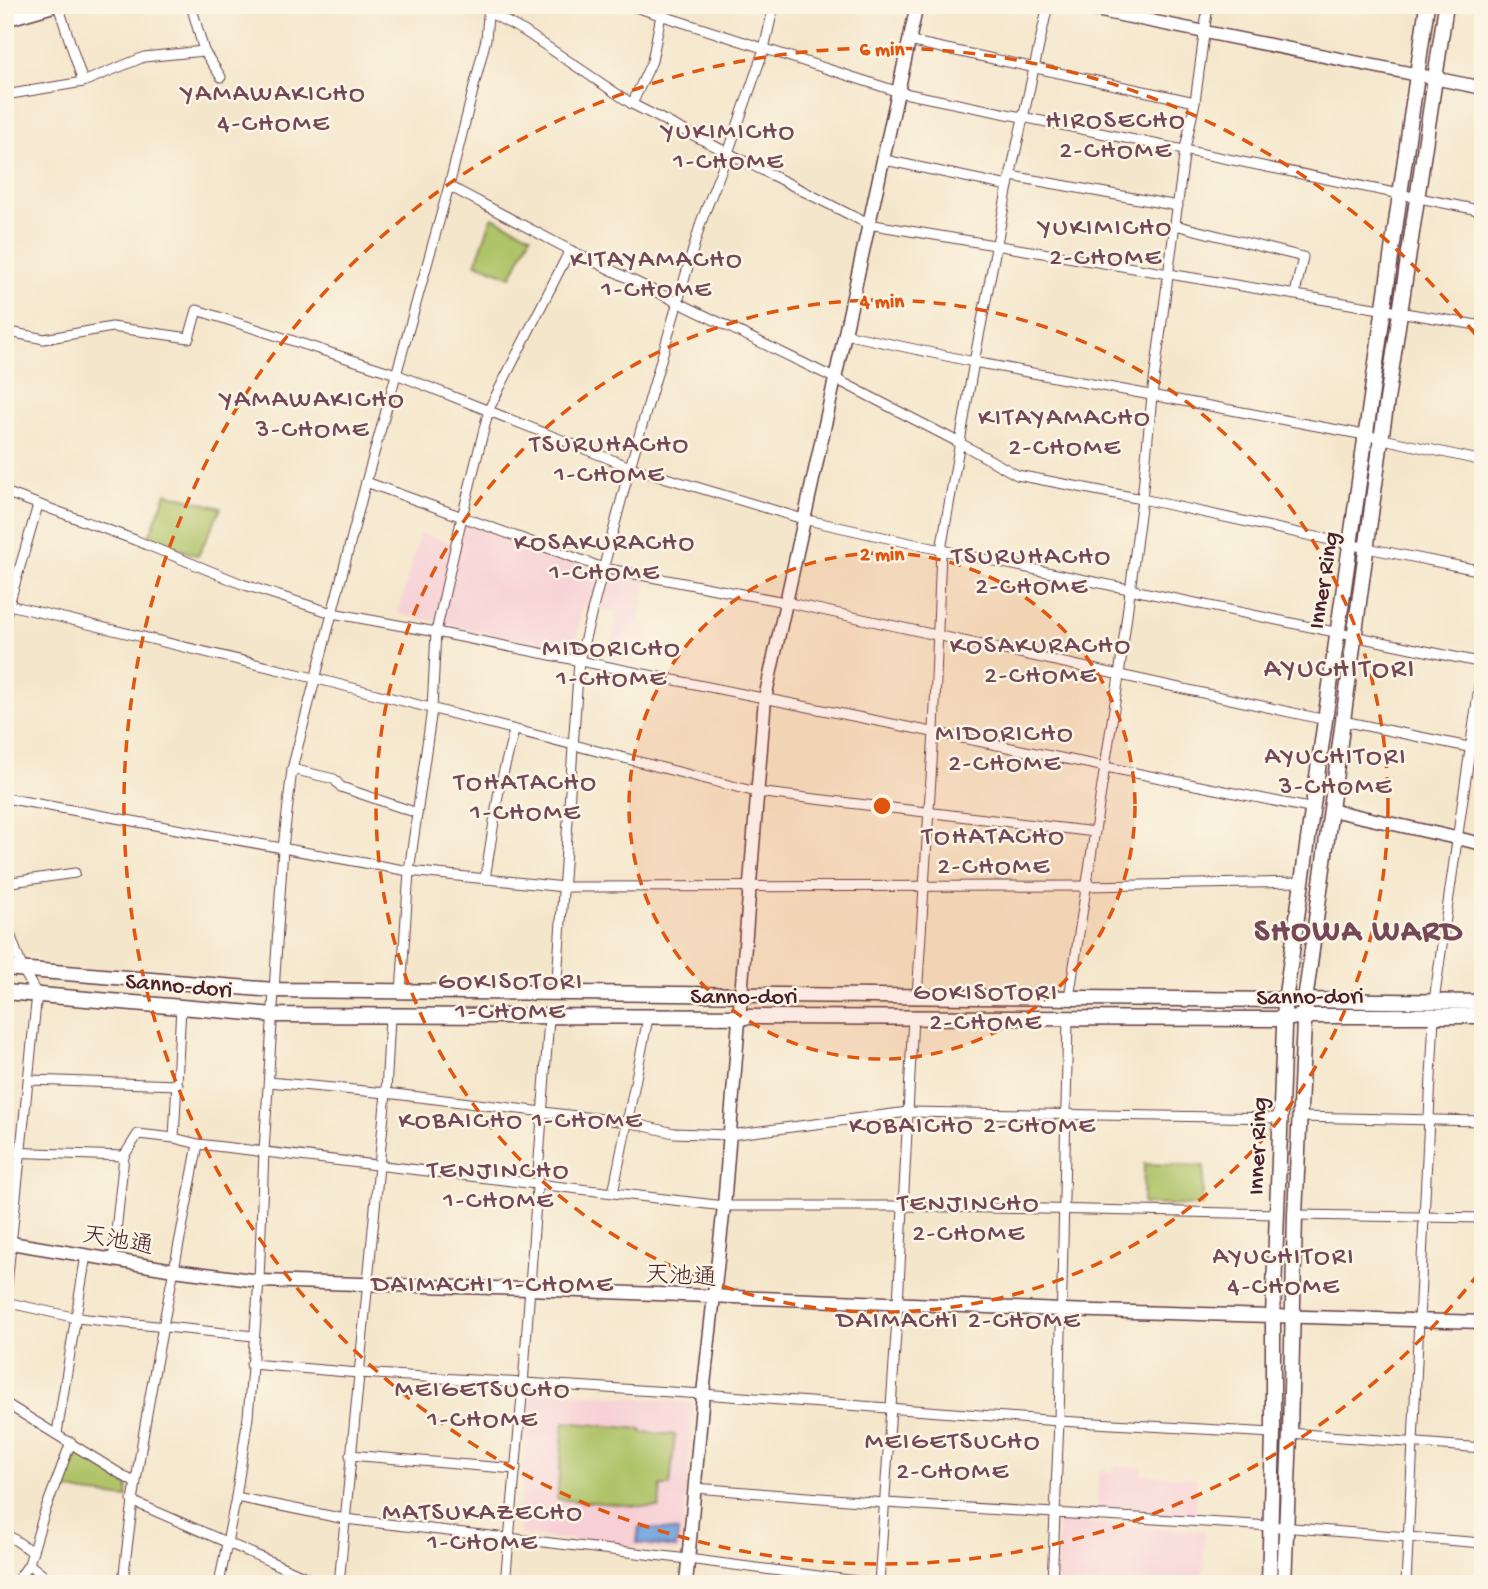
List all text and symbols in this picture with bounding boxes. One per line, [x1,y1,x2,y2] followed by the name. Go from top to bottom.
[859,39,906,64] text: 6 min
[179,80,367,141] district label: YAMAWAKICHO 4-CHOME
[1045,107,1187,168] district label: HIROSECHO 2-CHOME
[660,118,796,179] district label: YUKIMICHO 1-CHOME
[1037,214,1173,275] district label: YUKIMICHO 2-CHOME
[570,246,744,307] district label: KITAYAMACHO 1-CHOME
[859,291,905,316] text: 4 min
[218,386,406,447] district label: YAMAWAKICHO 3-CHOME
[978,404,1152,465] district label: KITAYAMACHO 2-CHOME
[528,431,690,492] district label: TSURUHACHO 1-CHOME
[514,529,696,590] district label: KOSAKURACHO 1-CHOME
[1303,530,1347,631] street label: Inner Ring
[950,543,1112,604] district label: TSURUHACHO 2-CHOME
[860,544,905,569] text: 2 min
[950,632,1132,693] district label: KOSAKURACHO 2-CHOME
[542,635,682,696] district label: MIDORICHO 1-CHOME
[1264,654,1416,687] district label: AYUCHITORI
[935,720,1075,781] district label: MIDORICHO 2-CHOME
[1264,743,1408,804] district label: AYUCHITORI 3-CHOME
[452,769,598,830] district label: TOHATACHO 1-CHOME
[870,794,894,818] centre of rings
[920,823,1066,884] district label: TOHATACHO 2-CHOME
[1254,914,1464,952] district label: SHOWA WARD
[124,968,233,1007] street label: Sanno-dori
[438,968,584,1029] district label: GOKISOTORI 1-CHOME
[913,979,1059,1040] district label: GOKISOTORI 2-CHOME
[1256,983,1364,1014] street label: Sanno-dori
[690,984,798,1013] street label: Sanno-dori
[1243,1097,1276,1196] street label: Inner Ring
[398,1107,644,1138] district label: KOBAICHO 1-CHOME
[849,1112,1097,1143] district label: KOBAICHO 2-CHOME
[426,1157,570,1218] district label: TENJINCHO 1-CHOME
[896,1190,1040,1251] district label: TENJINCHO 2-CHOME
[79,1222,155,1263] street label: 天池通
[1212,1243,1356,1304] district label: AYUCHITORI 4-CHOME
[644,1262,718,1295] street label: 天池通
[370,1271,614,1302] district label: DAIMACHI 1-CHOME
[835,1307,1081,1338] district label: DAIMACHI 2-CHOME
[395,1376,571,1437] district label: MEIGETSUCHO 1-CHOME
[865,1428,1041,1489] district label: MEIGETSUCHO 2-CHOME
[382,1499,584,1560] district label: MATSUKAZECHO 1-CHOME

